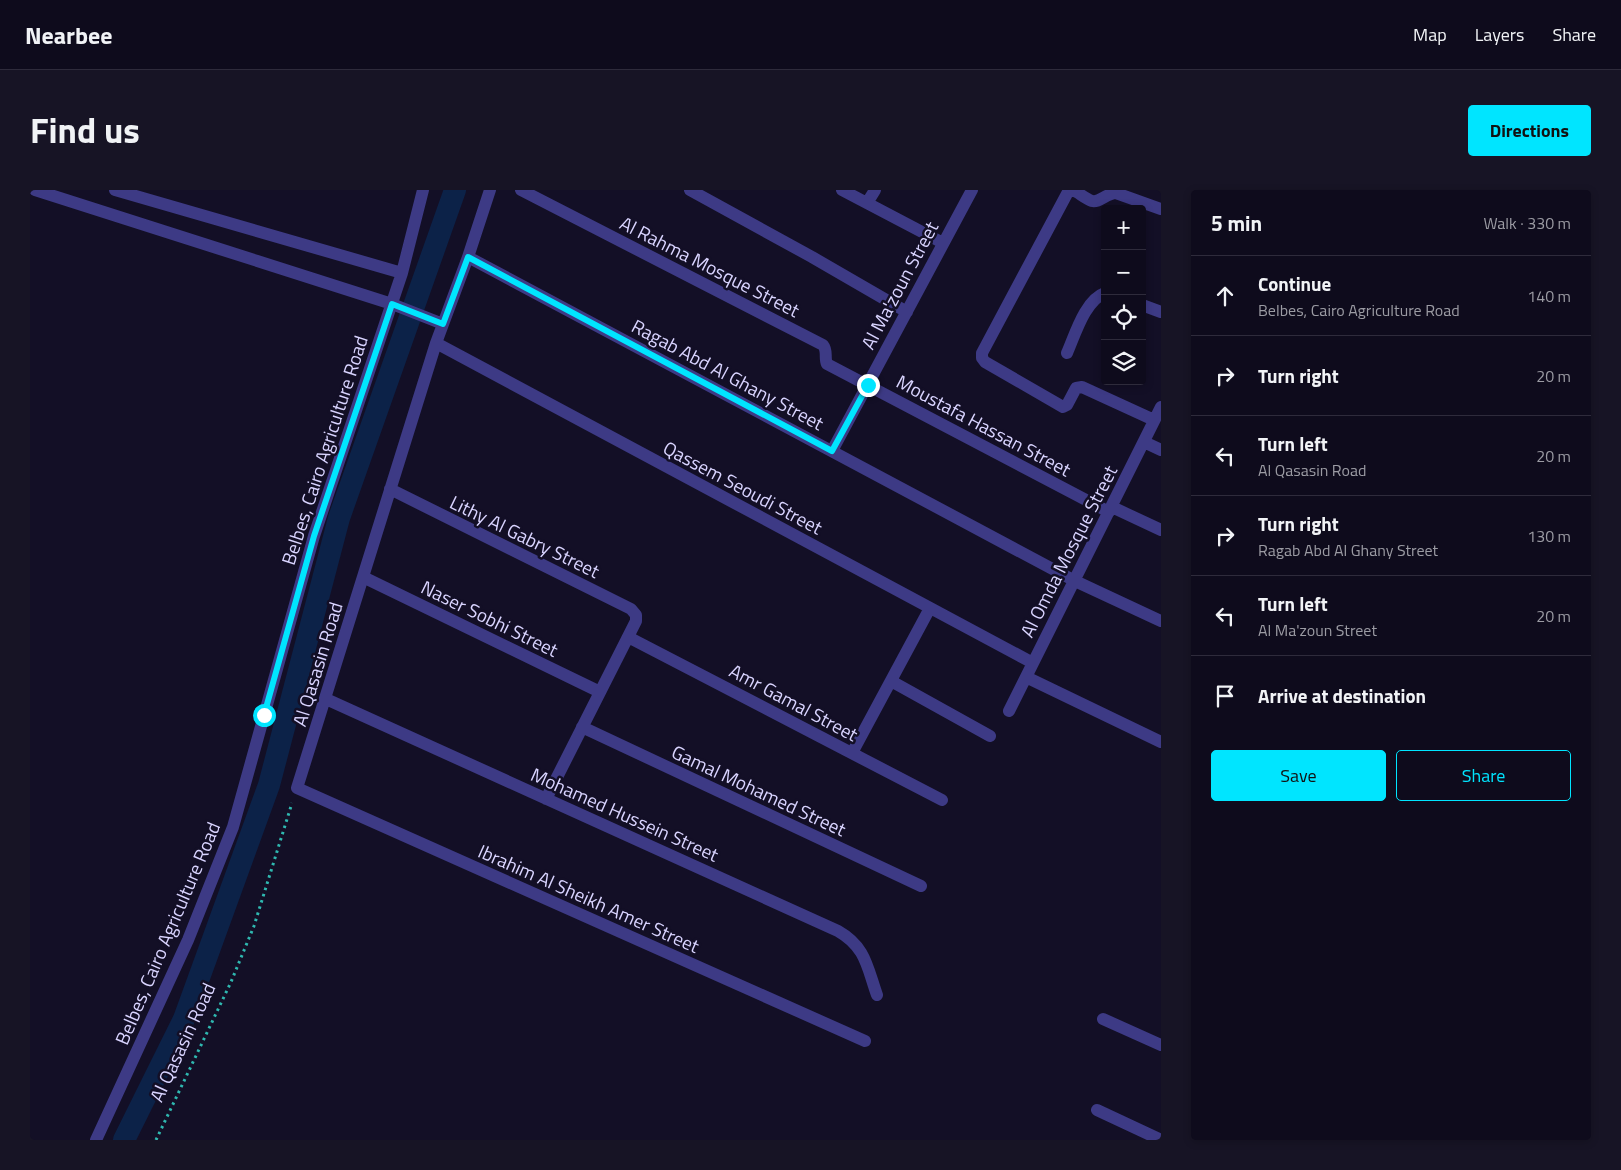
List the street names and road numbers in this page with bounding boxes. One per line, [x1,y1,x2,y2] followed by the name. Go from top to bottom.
[615,208,805,324] street label: Al Rahma Mosque Street
[853,216,945,354] street label: Al Ma'zoun Street
[627,311,830,437] street label: Ragab Abd Al Ghany Street
[273,332,375,568] street label: Belbes, Cairo Agriculture Road
[892,367,1077,483] street label: Moustafa Hassan Street
[658,433,828,541] street label: Qassem Seoudi Street
[1012,460,1124,642] street label: Al Omda Mosque Street
[445,487,605,585] street label: Lithy Al Gabry Street
[417,572,564,664] street label: Naser Sobhi Street
[284,598,350,730] street label: Al Qasasin Road
[724,656,864,748] street label: Amr Gamal Street
[667,737,851,843] street label: Gamal Mohamed Street
[526,759,724,869] street label: Mohamed Hussein Street
[107,817,227,1049] street label: Belbes, Cairo Agriculture Road
[474,836,705,960] street label: Ibrahim Al Sheikh Amer Street
[142,977,222,1107] street label: Al Qasasin Road

